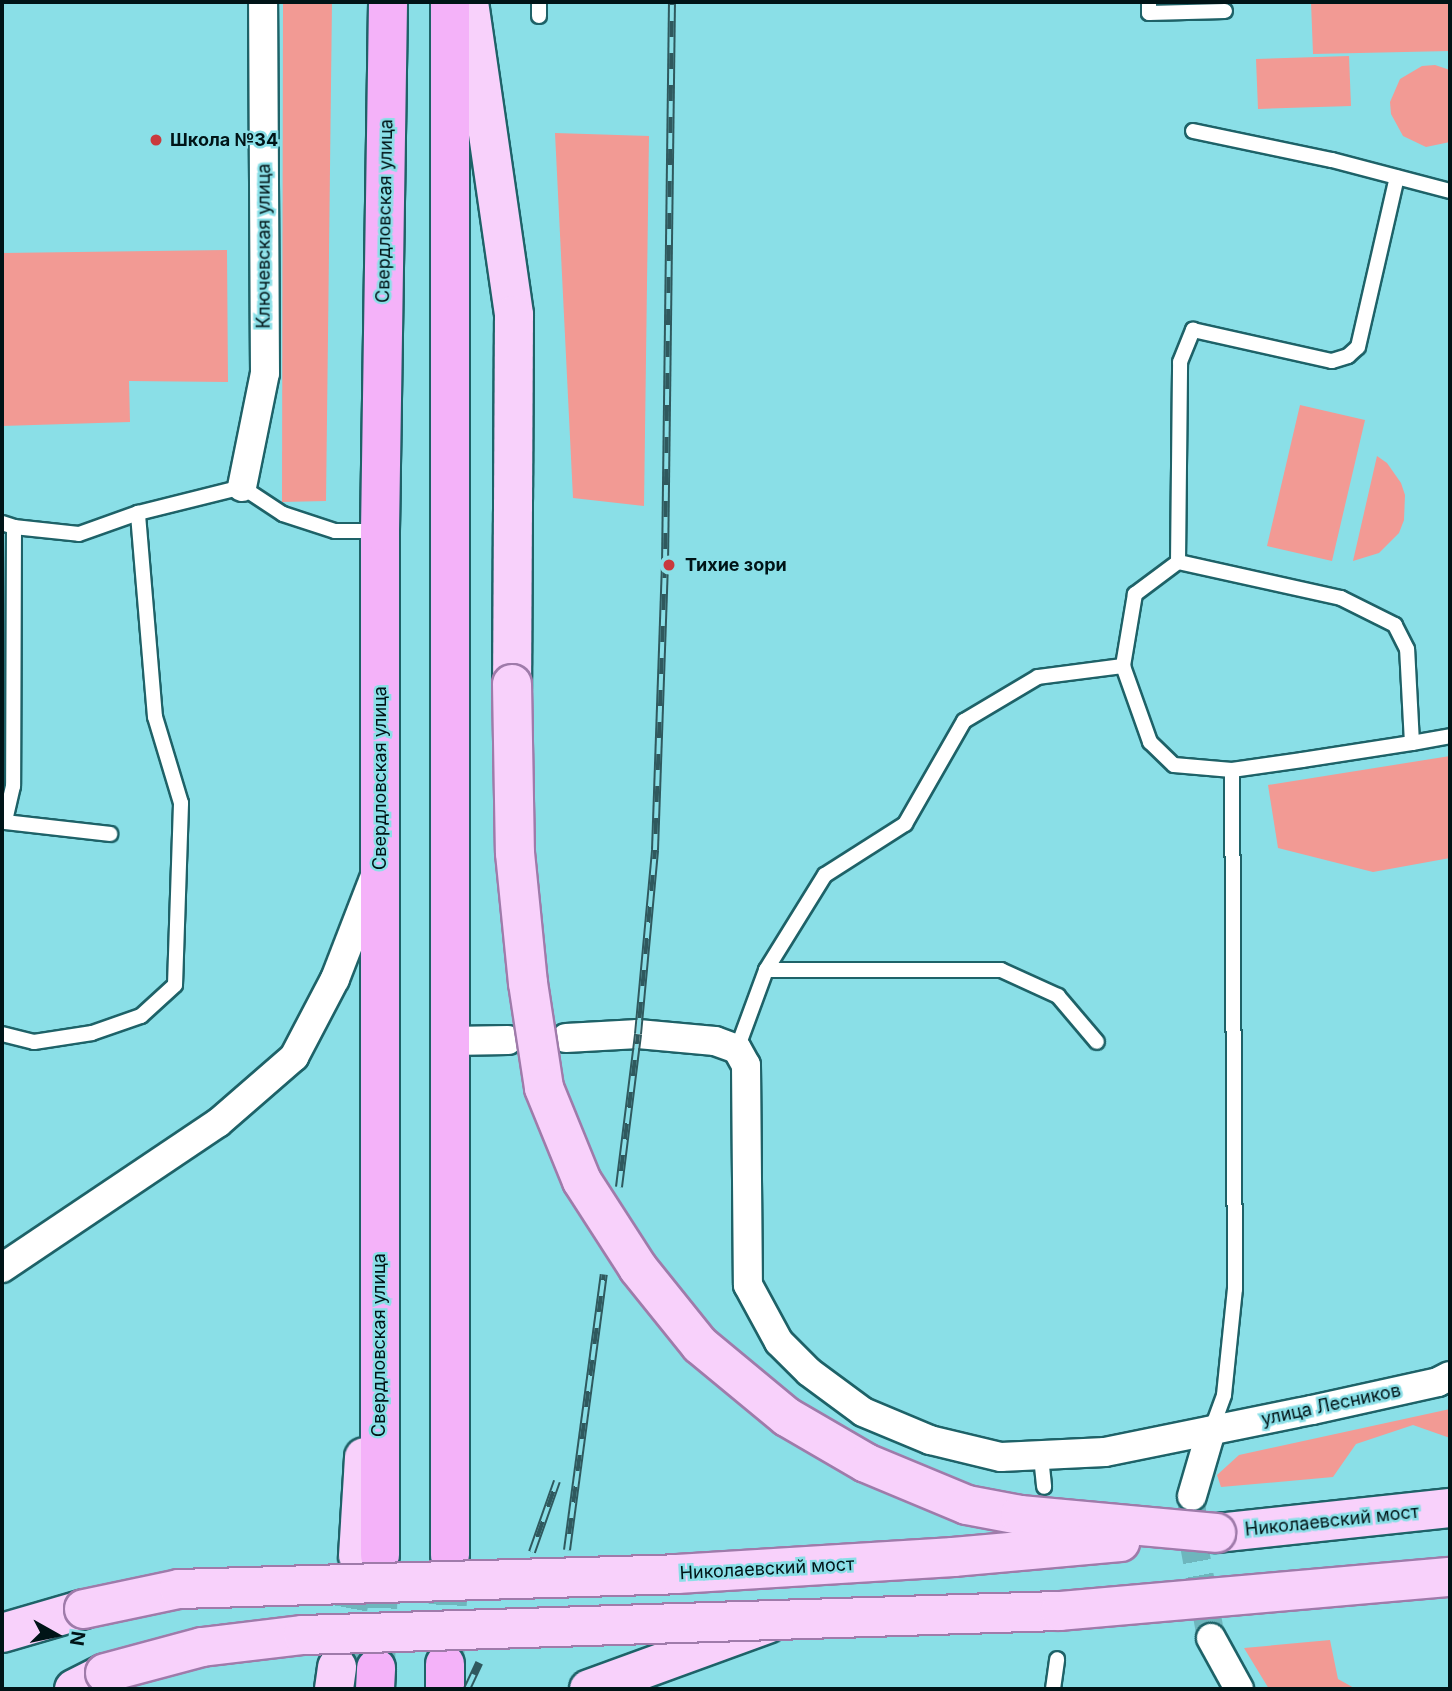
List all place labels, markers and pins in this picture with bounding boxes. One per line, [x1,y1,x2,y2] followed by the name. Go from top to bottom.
[170,129,278,151] place label: Школа №34
[148,132,164,148] marker: Школа №34
[685,554,787,576] place label: Тихие зори
[659,555,679,575] marker: Тихие зори

